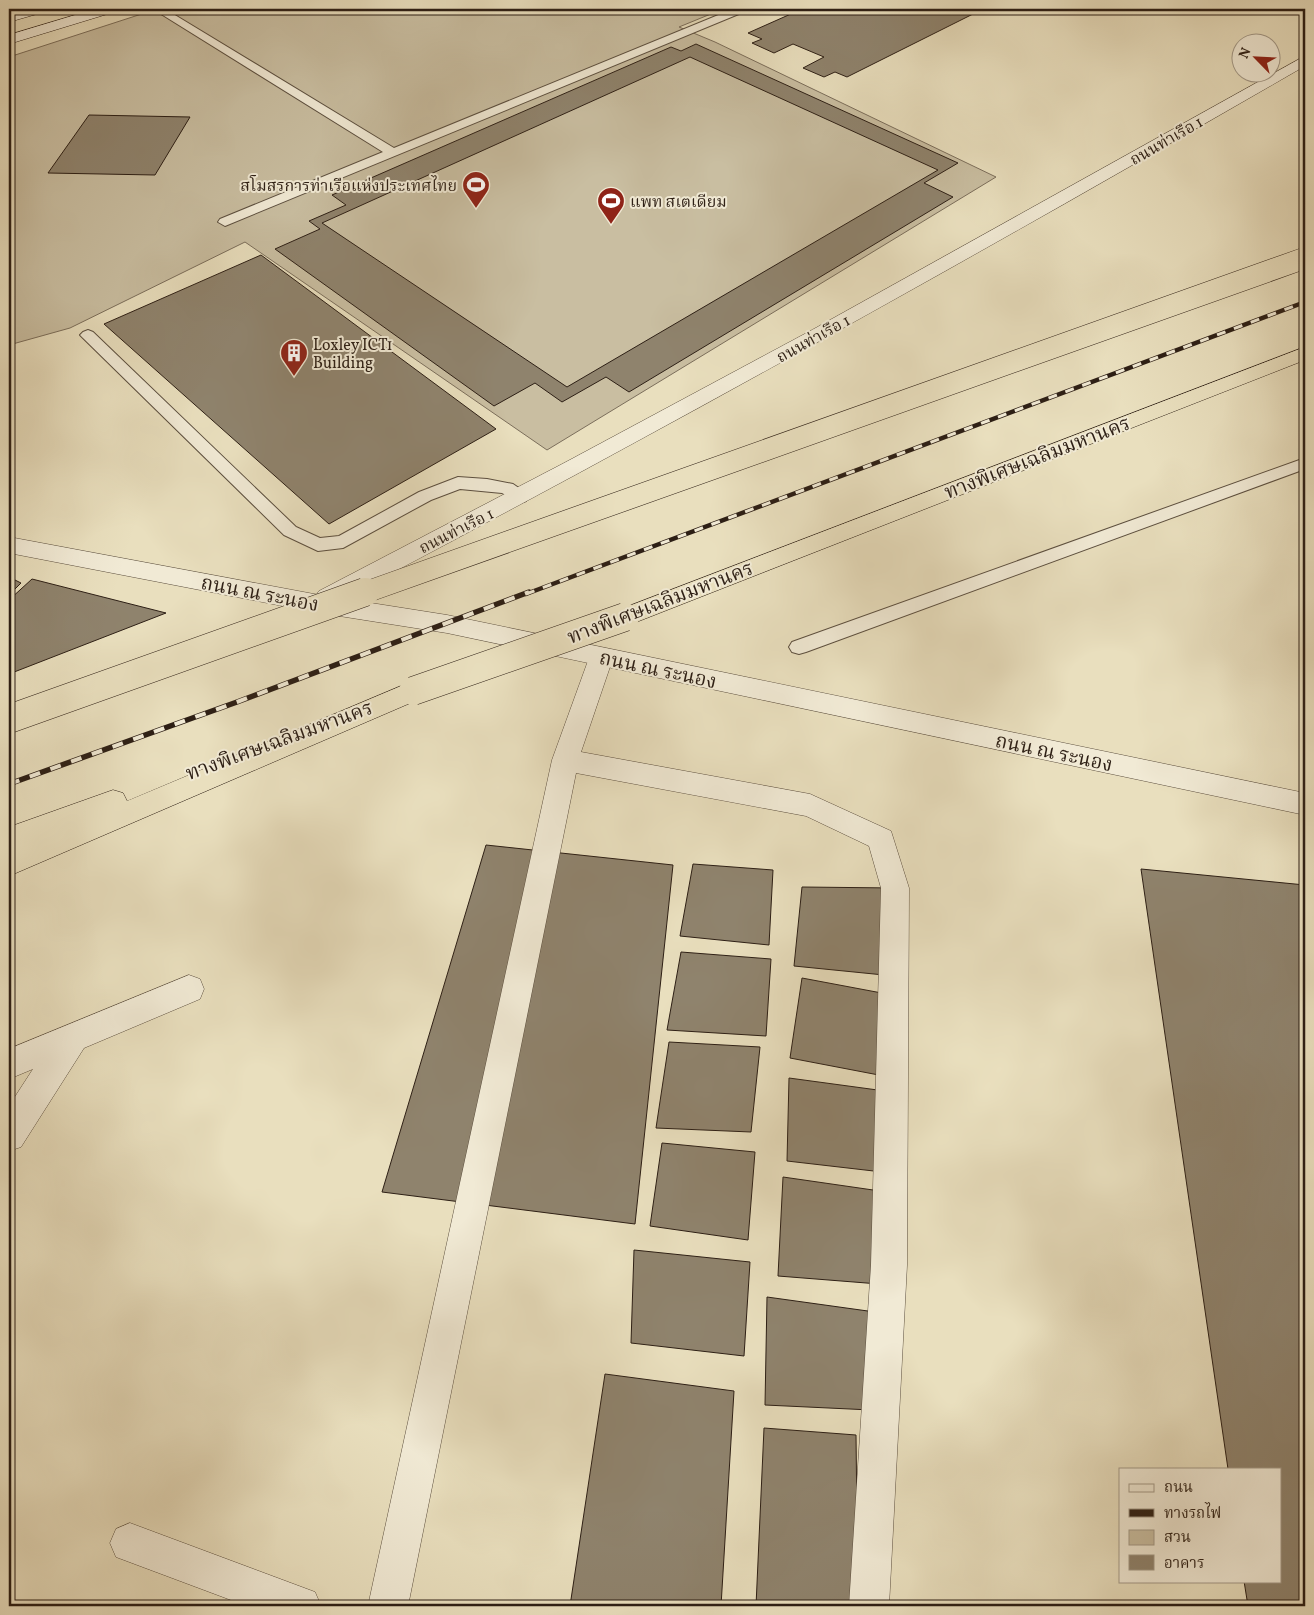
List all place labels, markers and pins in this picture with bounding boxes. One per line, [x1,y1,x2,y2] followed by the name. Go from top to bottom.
[461,170,491,209] sports icon: สโมสรการท่าเรือแห่งประเทศไทย
[240,175,457,198] place label: สโมสรการท่าเรือแห่งประเทศไทย
[596,186,626,225] sports icon: แพท สเตเดียม
[630,192,727,214] place label: แพท สเตเดียม
[313,335,393,375] place label: Loxley ICT1 Building
[279,338,309,377] building icon: Loxley ICT1 Building

